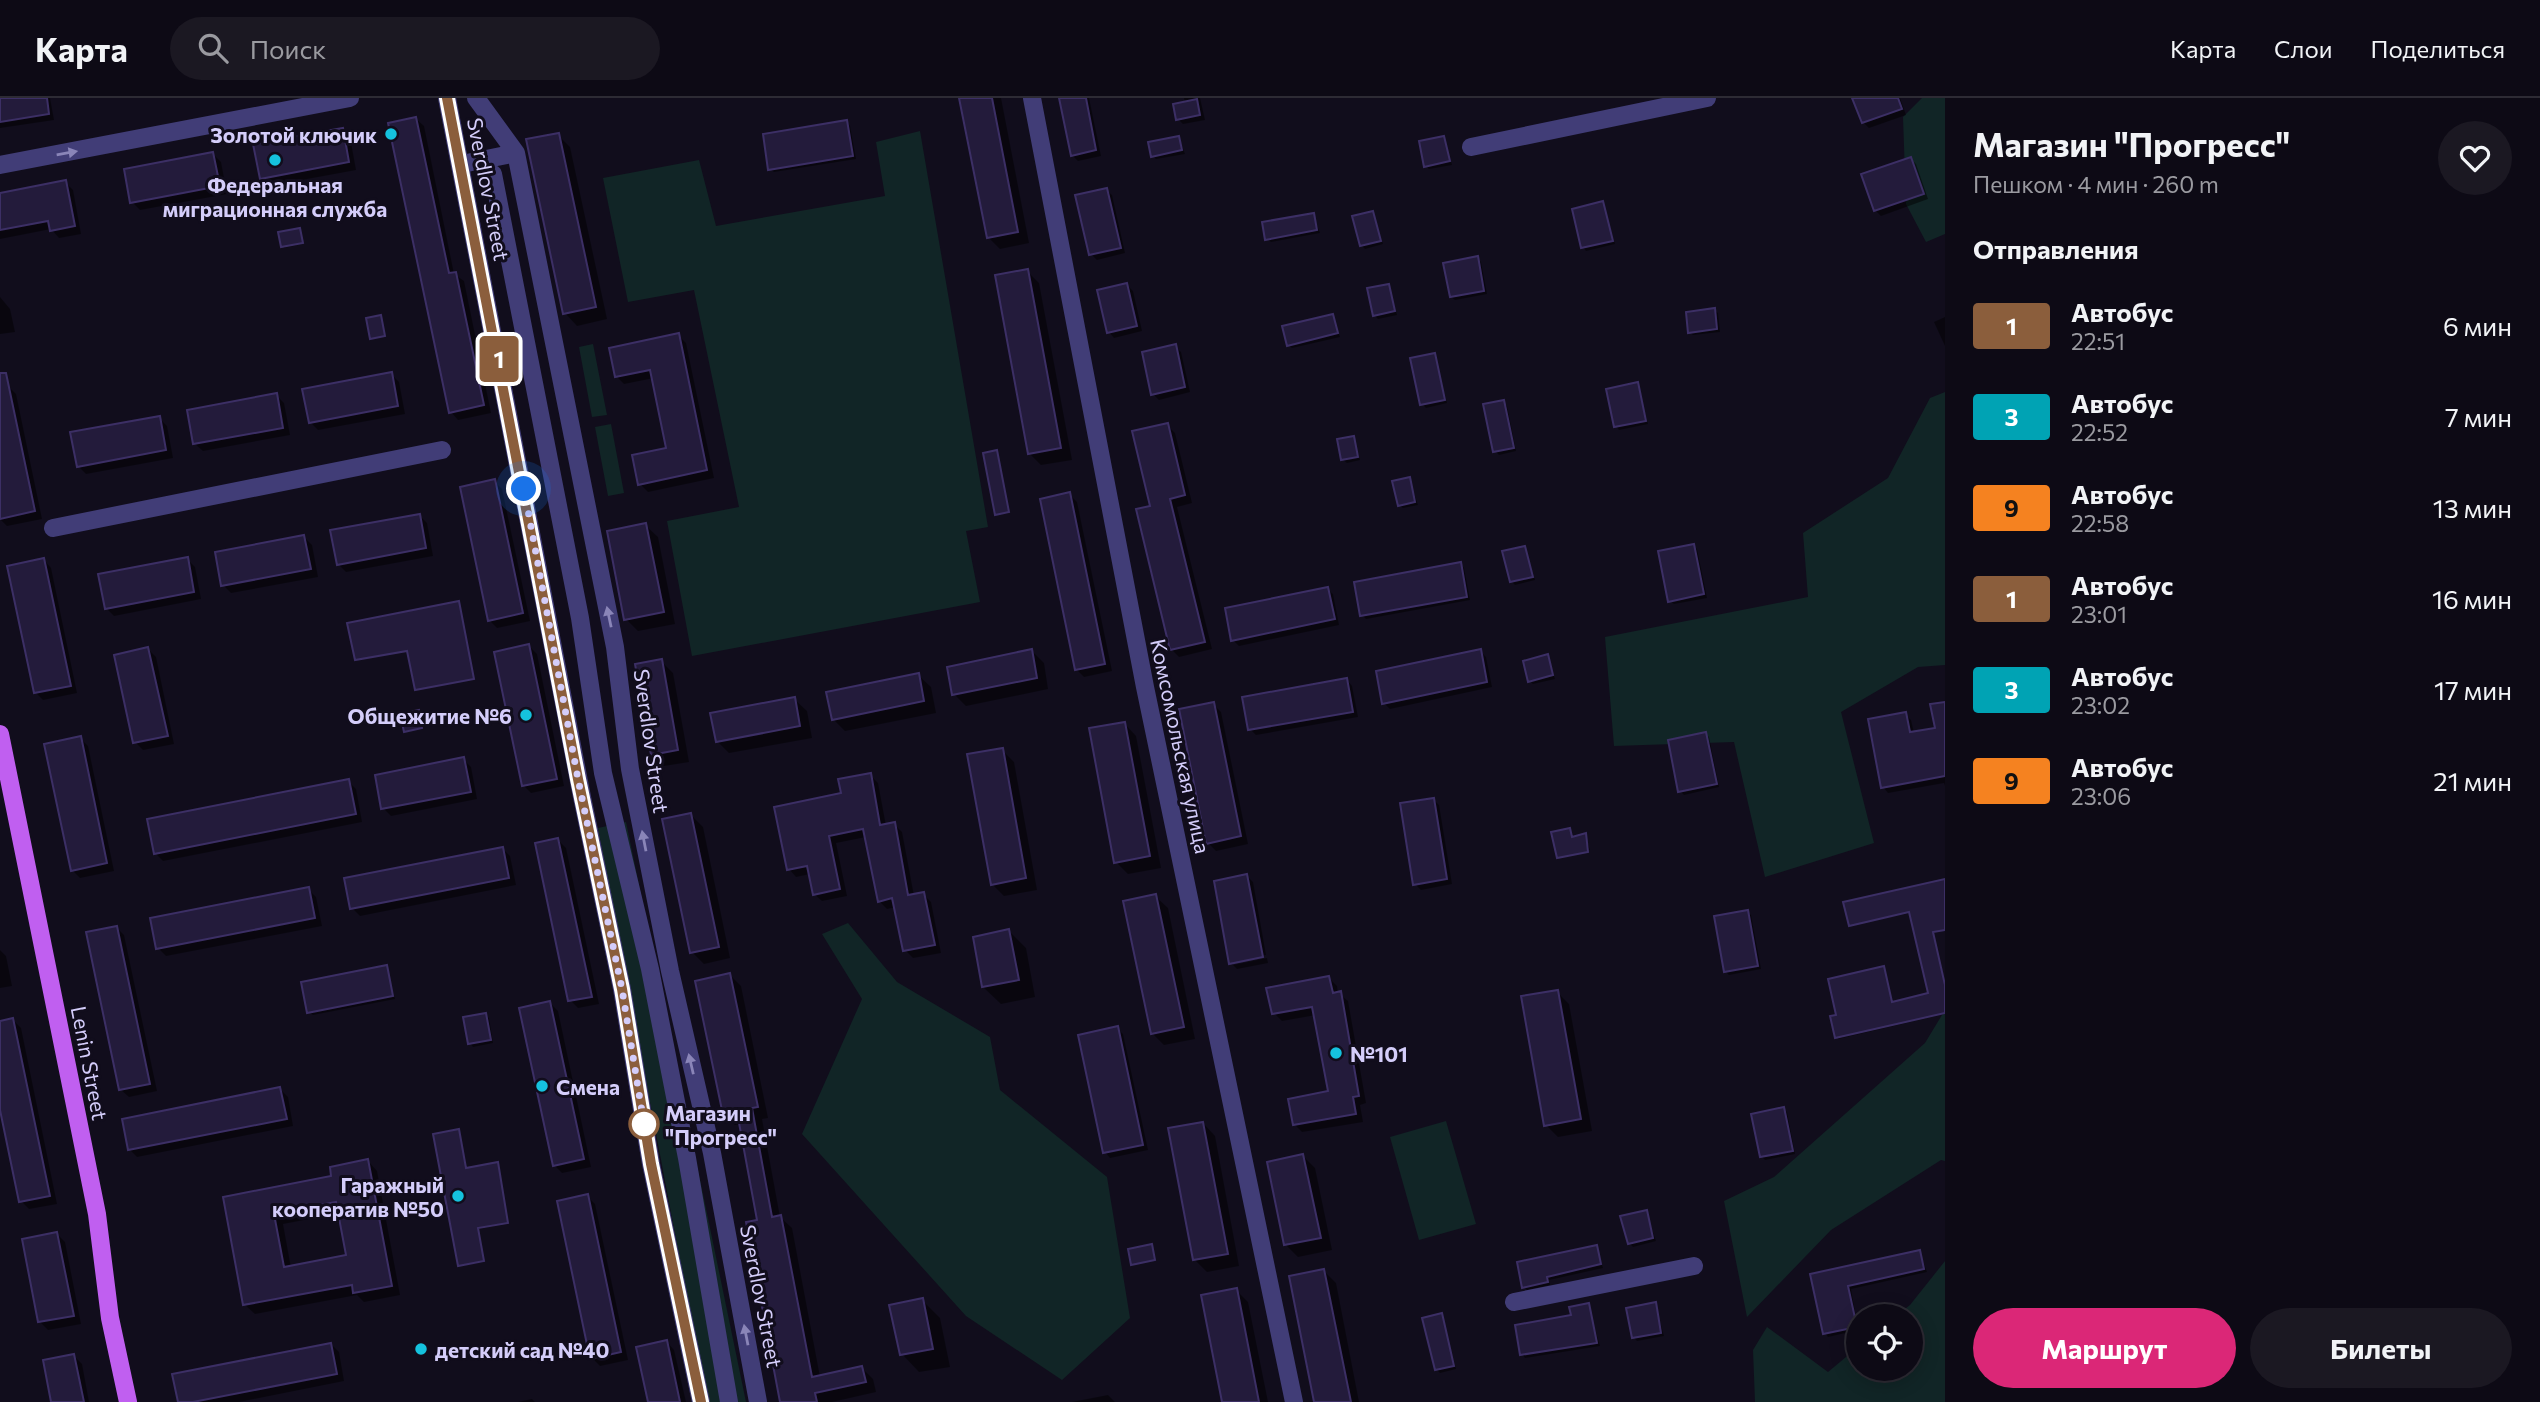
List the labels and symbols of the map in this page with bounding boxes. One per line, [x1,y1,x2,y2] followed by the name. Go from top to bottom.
[463,115,515,263] street label: Sverdlov Street
[210,122,377,147] place label: Золотой ключик
[383,126,399,142] marker: Золотой ключик
[56,147,78,158] one-way arrow
[267,152,283,168] marker: Федеральная миграционная служба
[163,172,387,221] place label: Федеральная миграционная служба
[476,336,522,382] line badge: 1
[506,471,541,506] your location
[603,606,614,628] one-way arrow
[1146,636,1216,856] street label: Комсомольская улица
[630,667,674,815] street label: Sverdlov Street
[348,703,512,728] place label: Общежитие №6
[518,707,534,723] marker: Общежитие №6
[639,830,650,852] one-way arrow
[67,1004,113,1122] street label: Lenin Street
[1350,1041,1408,1066] place label: №101
[1328,1045,1344,1061] marker: №101
[686,1053,697,1075] one-way arrow
[556,1074,620,1099] place label: Смена
[534,1078,550,1094] marker: Смена
[665,1100,777,1149] place label: Магазин "Прогресс"
[629,1109,659,1139] marker: Магазин "Прогресс"
[272,1172,444,1221] place label: Гаражный кооператив №50
[450,1188,466,1204] marker: Гаражный кооператив №50
[736,1222,788,1370] street label: Sverdlov Street
[740,1324,751,1346] one-way arrow
[435,1337,609,1362] place label: детский сад №40
[413,1341,429,1357] marker: детский сад №40

